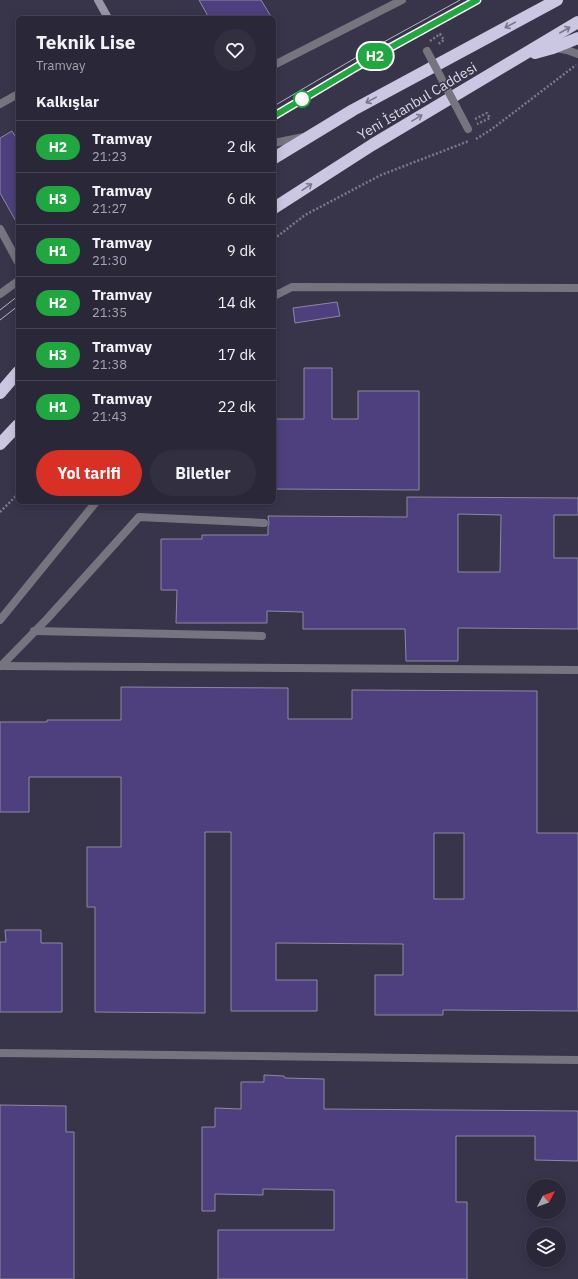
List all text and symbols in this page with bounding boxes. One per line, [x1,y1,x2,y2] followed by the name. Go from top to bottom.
[504,22,516,29] one-way arrow
[558,26,570,34] one-way arrow
[214,29,256,71] button: heart
[36,30,135,54] text: Teknik Lise
[357,43,393,69] line badge: H2
[366,47,384,65] text: H2
[36,57,85,74] text: Tramvay
[354,58,480,144] street label: Yeni İstanbul Caddesi
[293,90,311,108] unlabelled marker
[36,92,99,111] text: Kalkışlar
[365,96,377,104] one-way arrow
[411,114,422,122] one-way arrow
[92,129,152,148] text: Tramvay
[227,137,256,156] text: 2 dk
[49,138,67,156] text: H2
[92,148,127,165] text: 21:23
[92,181,152,200] text: Tramvay
[301,183,312,191] one-way arrow
[227,189,256,208] text: 6 dk
[49,190,67,208] text: H3
[92,200,127,217] text: 21:27
[92,233,152,252] text: Tramvay
[227,241,256,260] text: 9 dk
[49,242,67,260] text: H1
[92,252,127,269] text: 21:30
[92,285,152,304] text: Tramvay
[218,293,256,312] text: 14 dk
[49,294,67,312] text: H2
[92,304,127,321] text: 21:35
[92,337,152,356] text: Tramvay
[218,345,256,364] text: 17 dk
[49,346,67,364] text: H3
[92,356,127,373] text: 21:38
[92,389,152,408] text: Tramvay
[218,397,256,416] text: 22 dk
[49,398,67,416] text: H1
[92,408,127,425] text: 21:43
[36,450,142,496] button: Yol tarifi
[150,450,256,496] button: Biletler
[526,1179,566,1219] north arrow
[526,1179,566,1267] map controls
[526,1227,566,1267] button: layers

